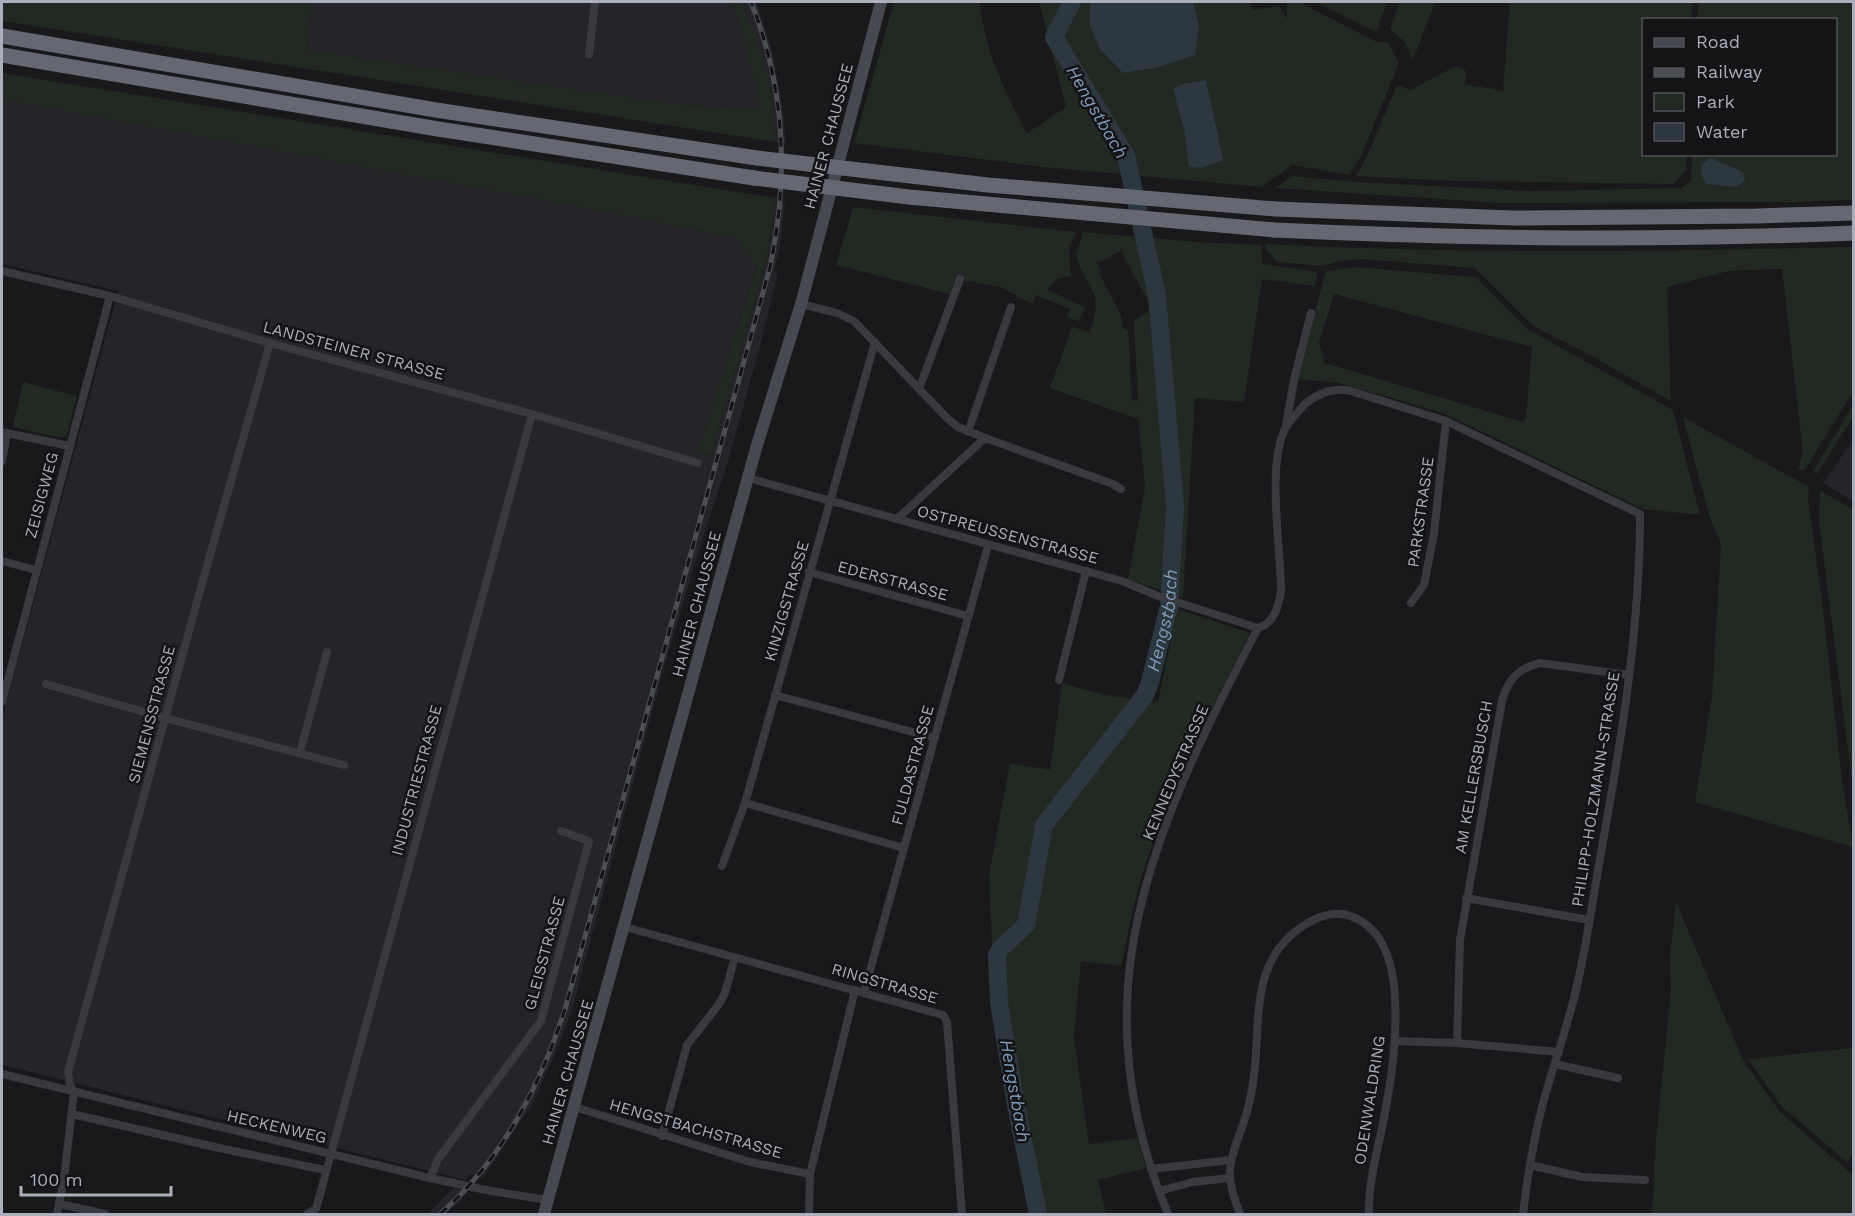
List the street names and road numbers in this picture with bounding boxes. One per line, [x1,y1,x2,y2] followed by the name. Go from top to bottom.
[800,61,857,211] street label: HAINER CHAUSSEE
[261,317,447,384] street label: LANDSTEINER STRASSE
[21,450,62,540] street label: ZEISIGWEG
[1403,455,1438,569] street label: PARKSTRASSE
[915,501,1101,568] street label: OSTPREUSSENSTRASSE
[668,529,725,679] street label: HAINER CHAUSSEE
[760,539,813,664] street label: KINZIGSTRASSE
[835,557,950,604] street label: EDERSTRASSE
[124,643,179,785] street label: SIEMENSSTRASSE
[1568,670,1623,908] street label: PHILIPP-HOLZMANN-STRASSE
[1451,699,1496,855] street label: AM KELLERSBUSCH
[1138,701,1213,843] street label: KENNEDYSTRASSE
[387,703,446,858] street label: INDUSTRIESTRASSE
[887,703,938,827] street label: FULDASTRASSE
[520,894,569,1012] street label: GLEISSTRASSE
[829,959,940,1008] street label: RINGSTRASSE
[538,997,597,1147] street label: HAINER CHAUSSEE
[1350,1034,1389,1166] street label: ODENWALDRING
[607,1095,785,1162] street label: HENGSTBACHSTRASSE
[225,1106,329,1147] street label: HECKENWEG

